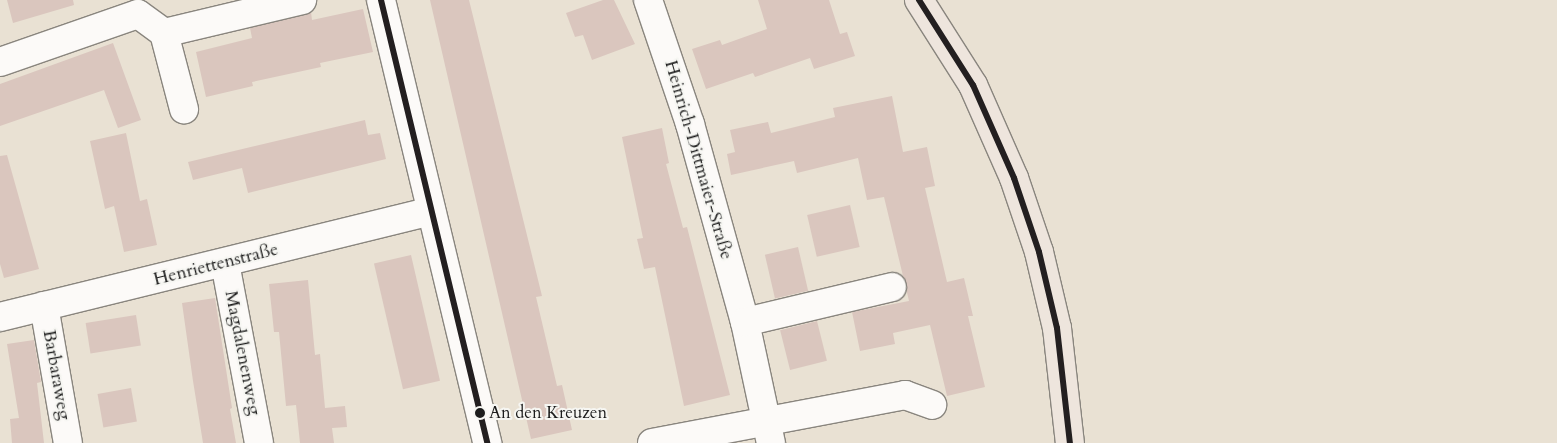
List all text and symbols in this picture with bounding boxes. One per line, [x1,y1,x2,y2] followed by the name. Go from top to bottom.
[659,58,737,262] street label: Heinrich-Dittmaier-Straße
[151,239,281,291] street label: Henriettenstraße
[219,289,265,417] street label: Magdalenenweg
[37,328,75,422] street label: Barbaraweg
[489,403,607,423] place label: An den Kreuzen
[475,408,485,418] marker: An den Kreuzen

